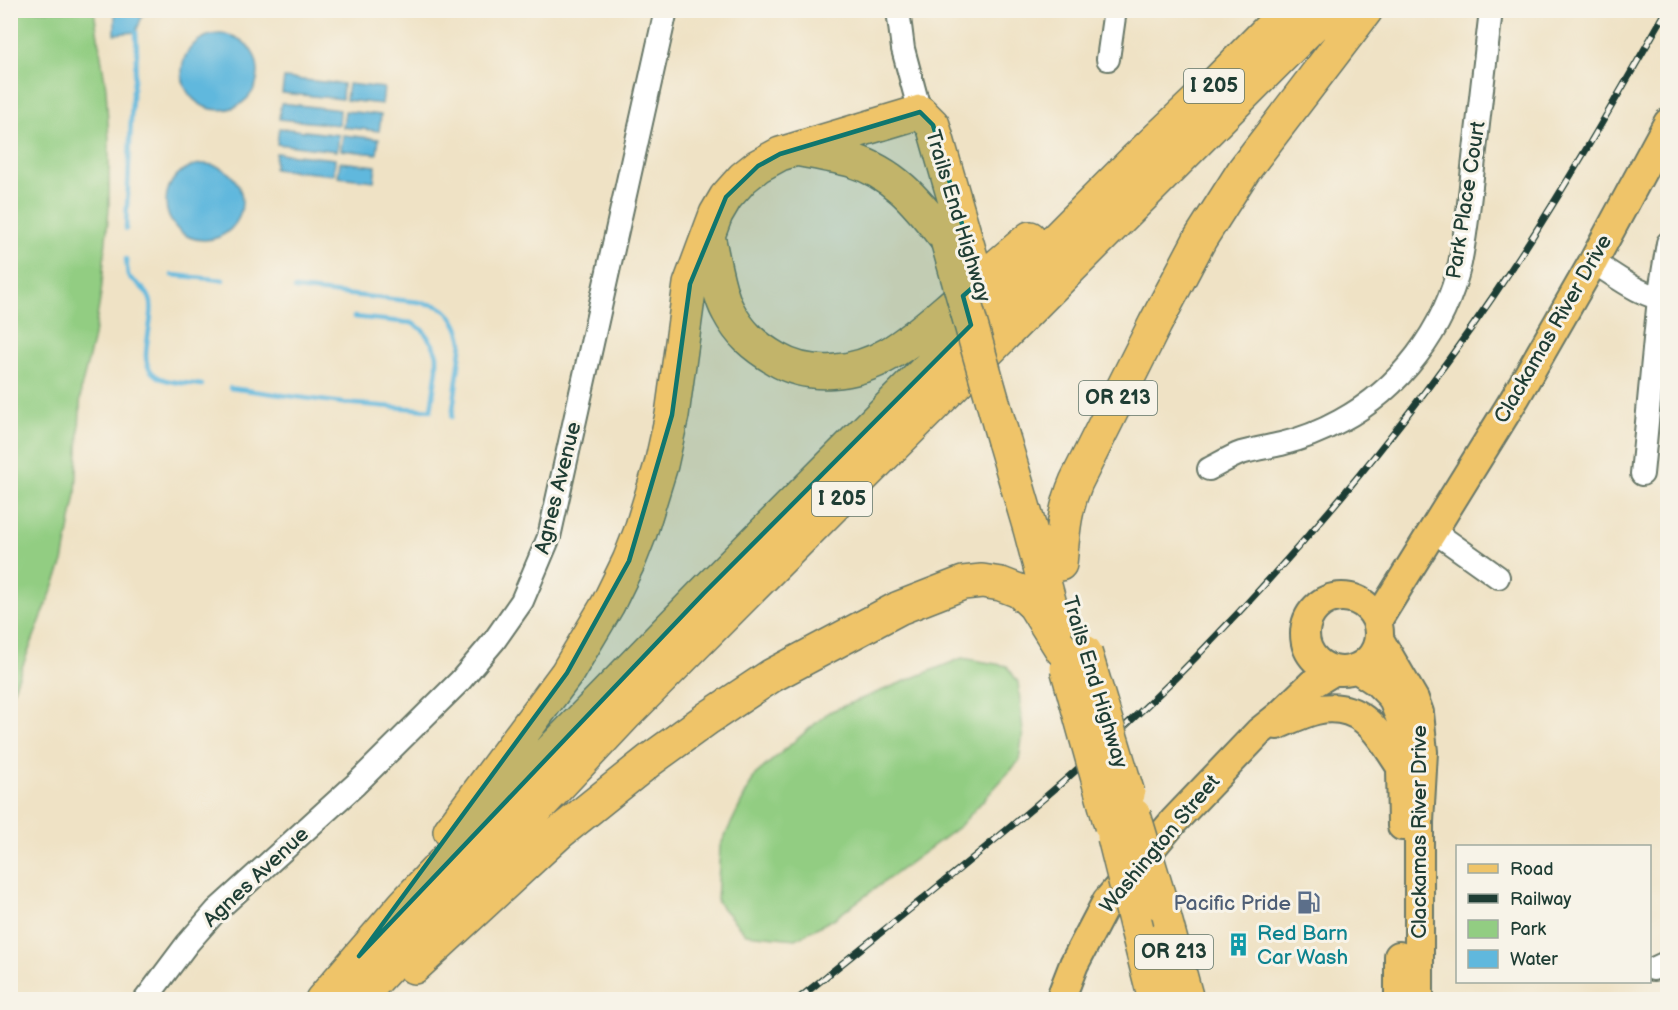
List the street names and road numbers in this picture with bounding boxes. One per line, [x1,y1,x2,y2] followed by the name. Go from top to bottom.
[1184,69,1244,103] road number: I 205
[1441,119,1491,281] street label: Park Place Court
[920,127,996,306] street label: Trails End Highway
[1489,230,1617,428] street label: Clackamas River Drive
[1079,381,1157,415] road number: OR 213
[529,419,587,557] street label: Agnes Avenue
[812,482,872,516] road number: I 205
[1057,593,1133,772] street label: Trails End Highway
[1407,725,1432,939] street label: Clackamas River Drive
[1095,769,1226,918] street label: Washington Street
[198,822,314,932] street label: Agnes Avenue
[1135,935,1213,969] road number: OR 213

